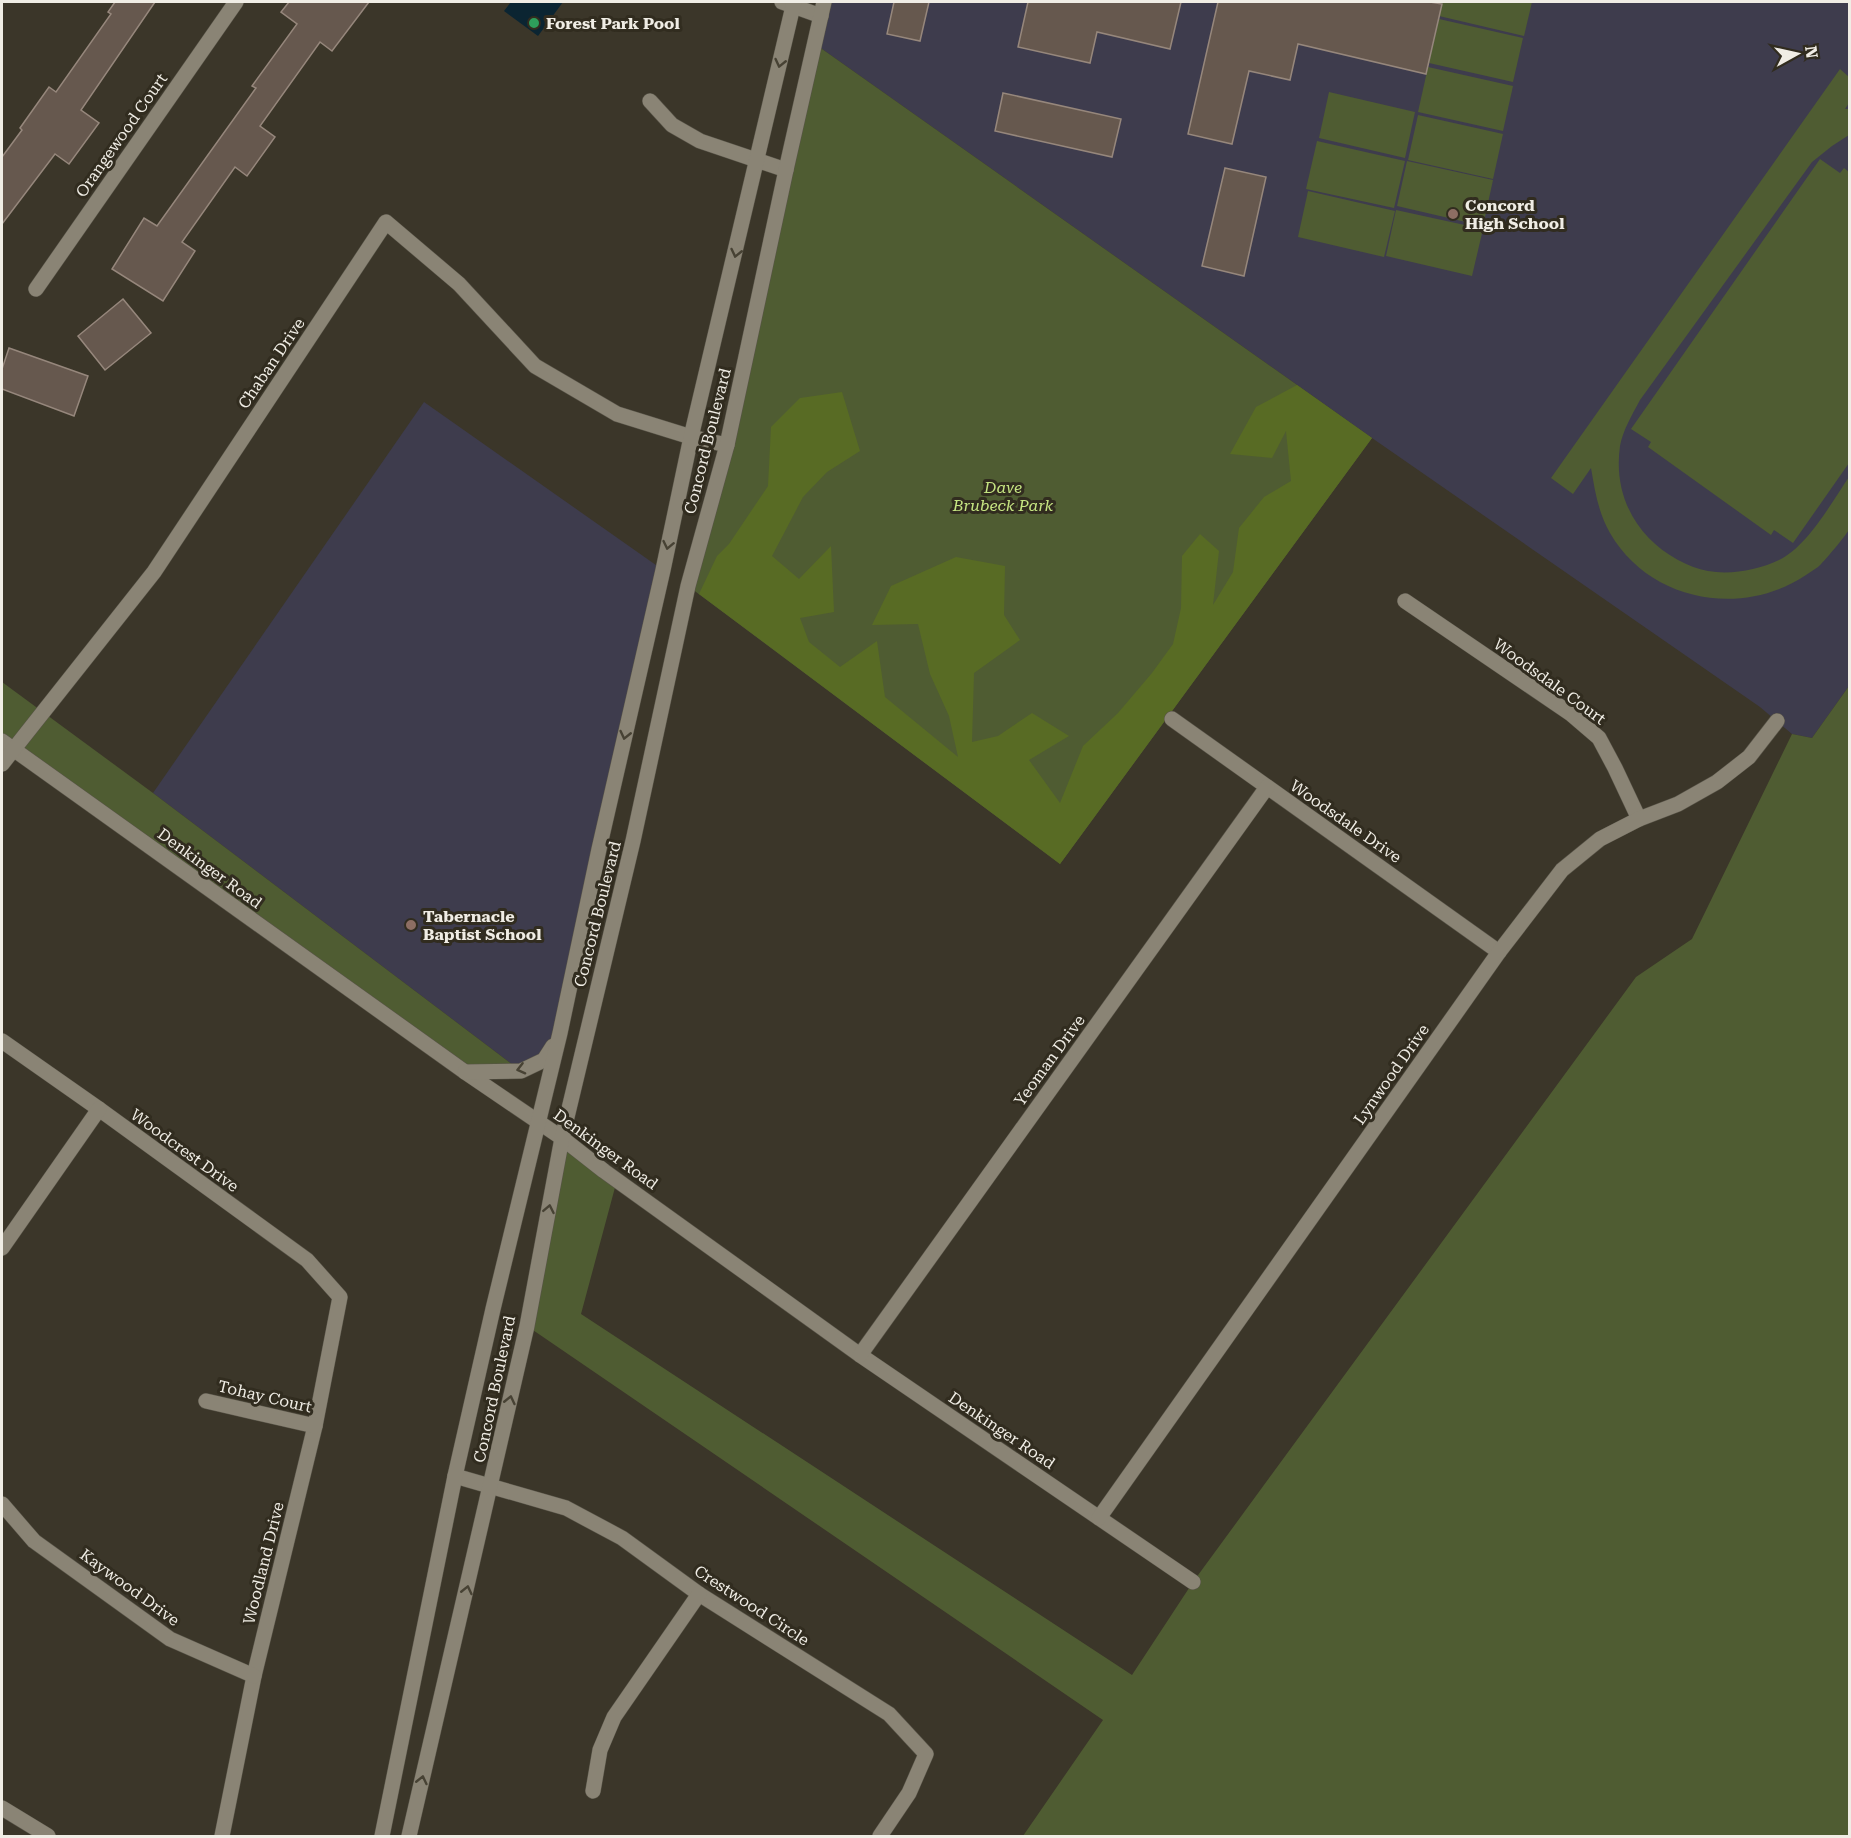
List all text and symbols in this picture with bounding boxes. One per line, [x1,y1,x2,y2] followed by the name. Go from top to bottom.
[546,14,680,33] place label: Forest Park Pool
[527,16,541,30] marker: Forest Park Pool
[1767,24,1827,84] north arrow
[1801,45,1822,59] text: N
[775,58,788,68] one-way arrow
[72,70,171,201] street label: Orangewood Court
[1465,196,1565,233] place label: Concord High School
[1446,207,1460,221] marker: Concord High School
[730,247,743,257] one-way arrow
[234,314,309,412] street label: Chaban Drive
[680,366,735,516] street label: Concord Boulevard
[952,478,1054,515] park label: Dave Brubeck Park
[663,540,676,550] one-way arrow
[1490,634,1609,728] street label: Woodsdale Court
[619,730,632,740] one-way arrow
[1286,776,1405,867] street label: Woodsdale Drive
[154,824,266,913] street label: Denkinger Road
[570,839,625,989] street label: Concord Boulevard
[423,907,542,944] place label: Tabernacle Baptist School
[404,918,418,932] marker: Tabernacle Baptist School
[1010,1011,1089,1109] street label: Yeoman Drive
[1350,1020,1433,1128] street label: Lynwood Drive
[516,1061,526,1074] one-way arrow
[127,1105,243,1196] street label: Woodcrest Drive
[550,1105,662,1194] street label: Denkinger Road
[542,1204,555,1214] one-way arrow
[470,1314,519,1464] street label: Concord Boulevard
[216,1376,314,1417] street label: Tohay Court
[945,1388,1059,1473] street label: Denkinger Road
[503,1395,516,1405] one-way arrow
[239,1500,288,1626] street label: Woodland Drive
[76,1545,183,1630] street label: Kaywood Drive
[691,1561,813,1650] street label: Crestwood Circle
[459,1585,472,1595] one-way arrow
[415,1775,428,1785] one-way arrow

